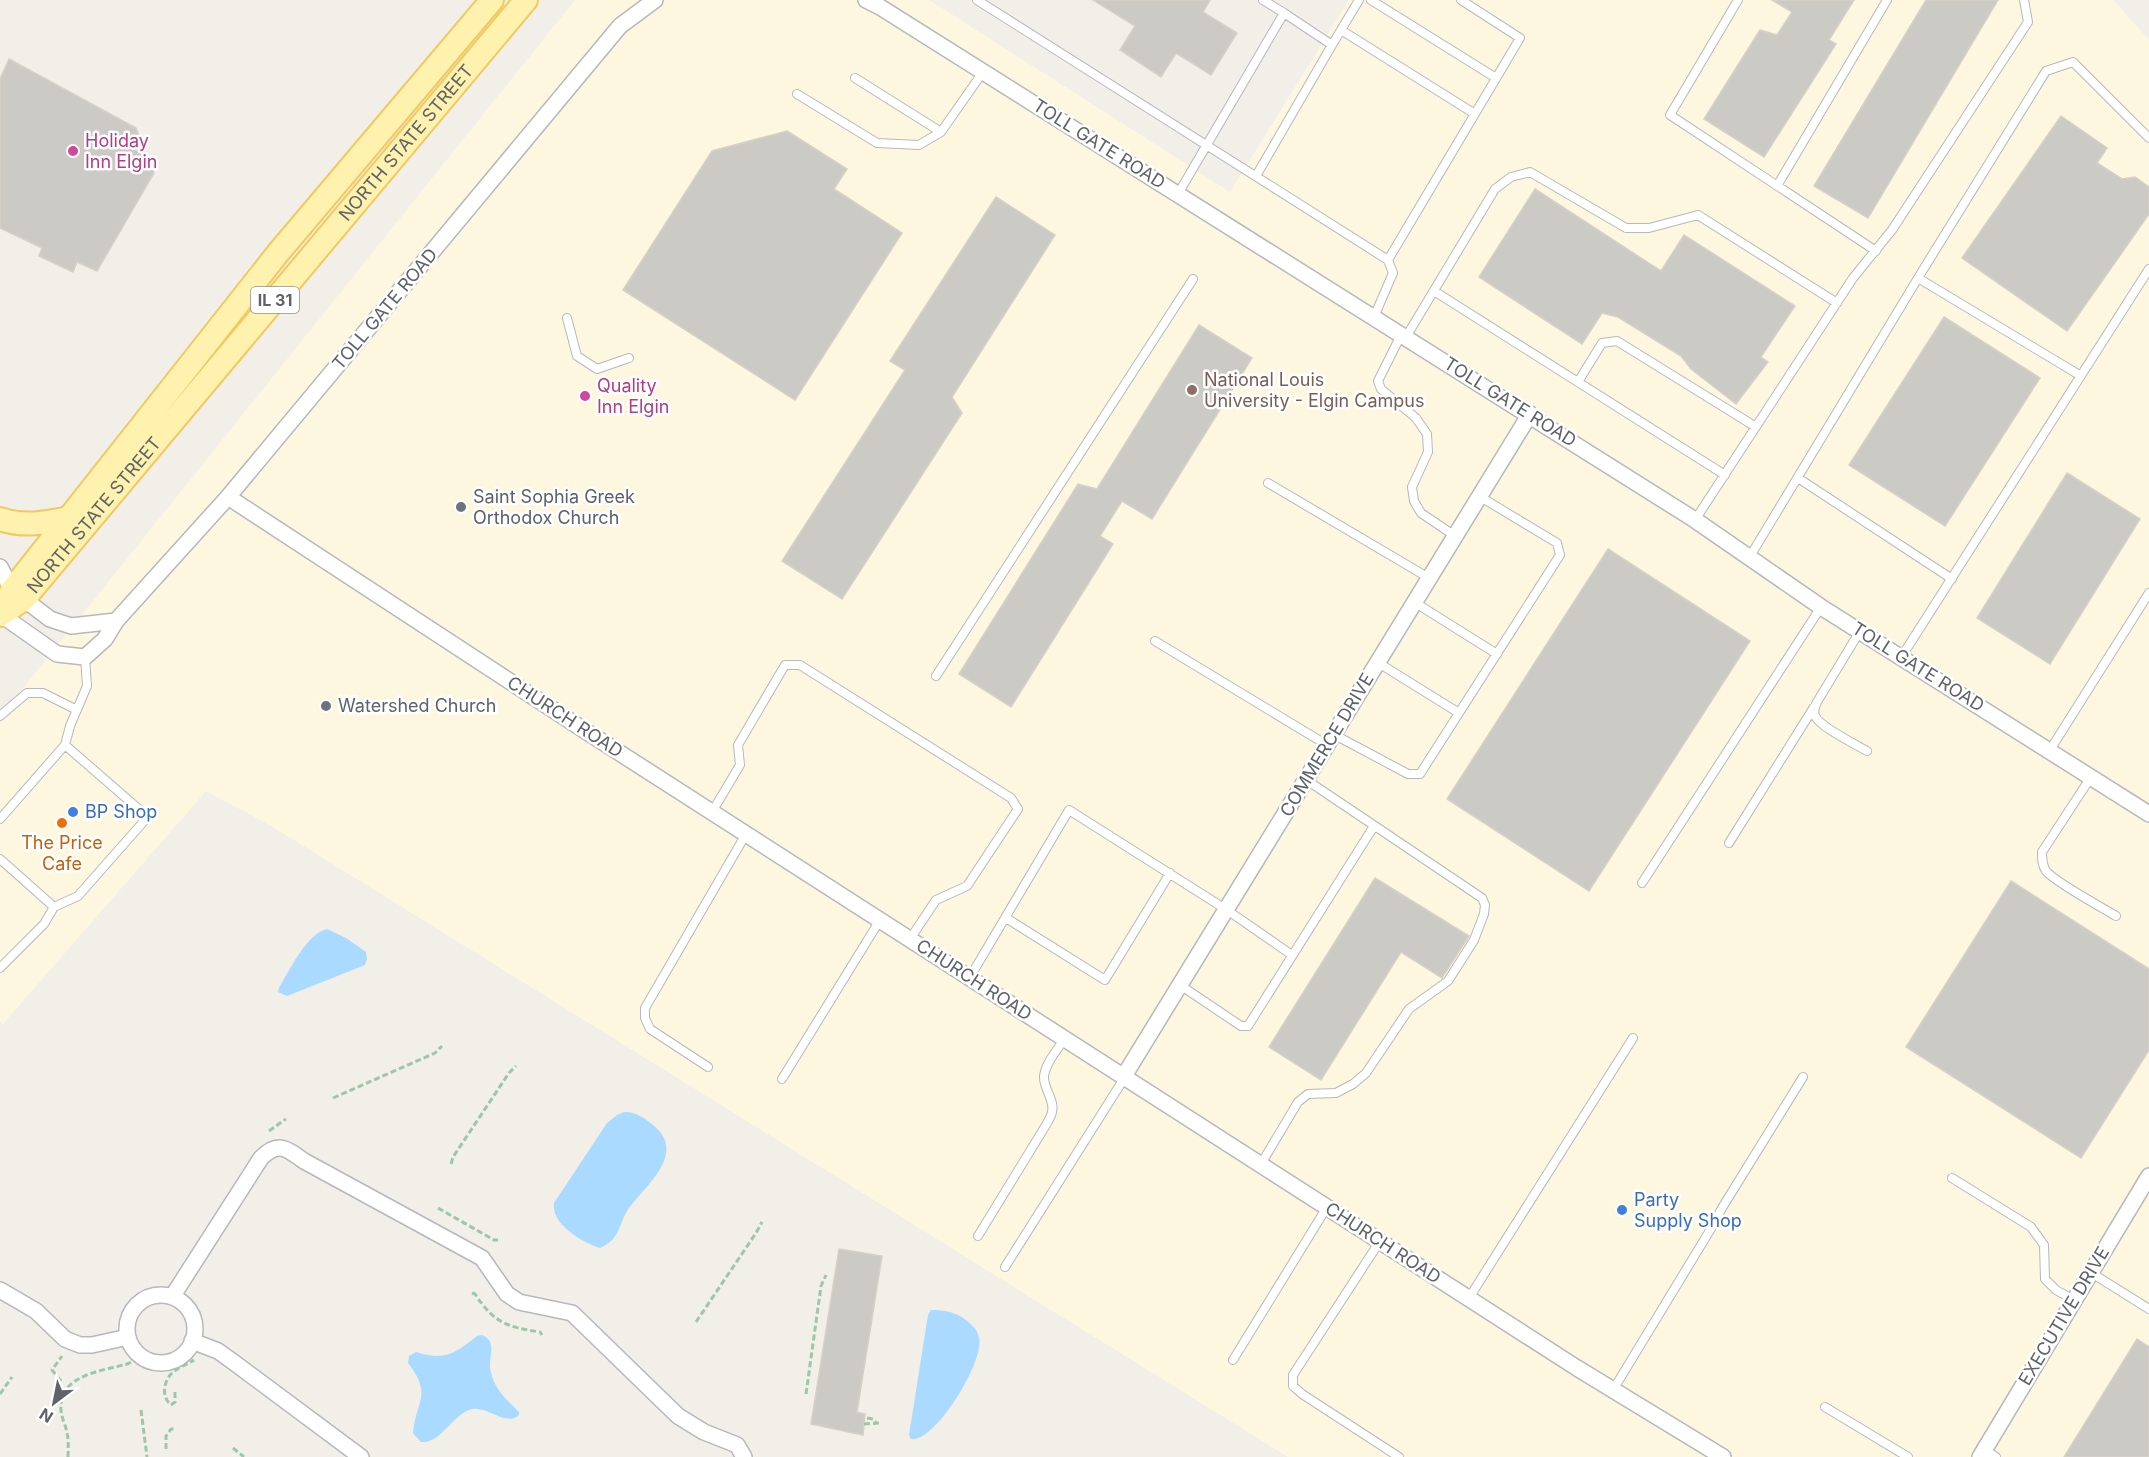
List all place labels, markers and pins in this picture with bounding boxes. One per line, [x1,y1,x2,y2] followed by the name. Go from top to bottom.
[85,130,157,172] place label: Holiday Inn Elgin
[66,144,80,158] marker: Holiday Inn Elgin
[1204,369,1425,411] place label: National Louis University - Elgin Campus
[597,375,669,417] place label: Quality Inn Elgin
[1185,383,1199,397] marker: National Louis University - Elgin Campus
[578,389,592,403] marker: Quality Inn Elgin
[473,486,635,528] place label: Saint Sophia Greek Orthodox Church
[454,500,468,514] marker: Saint Sophia Greek Orthodox Church
[338,695,496,716] place label: Watershed Church
[319,699,333,713] marker: Watershed Church
[85,801,157,822] place label: BP Shop
[66,805,80,819] marker: BP Shop
[55,816,69,830] marker: The Price Cafe
[21,832,103,874] place label: The Price Cafe
[1634,1189,1742,1231] place label: Party Supply Shop
[1615,1203,1629,1217] marker: Party Supply Shop

